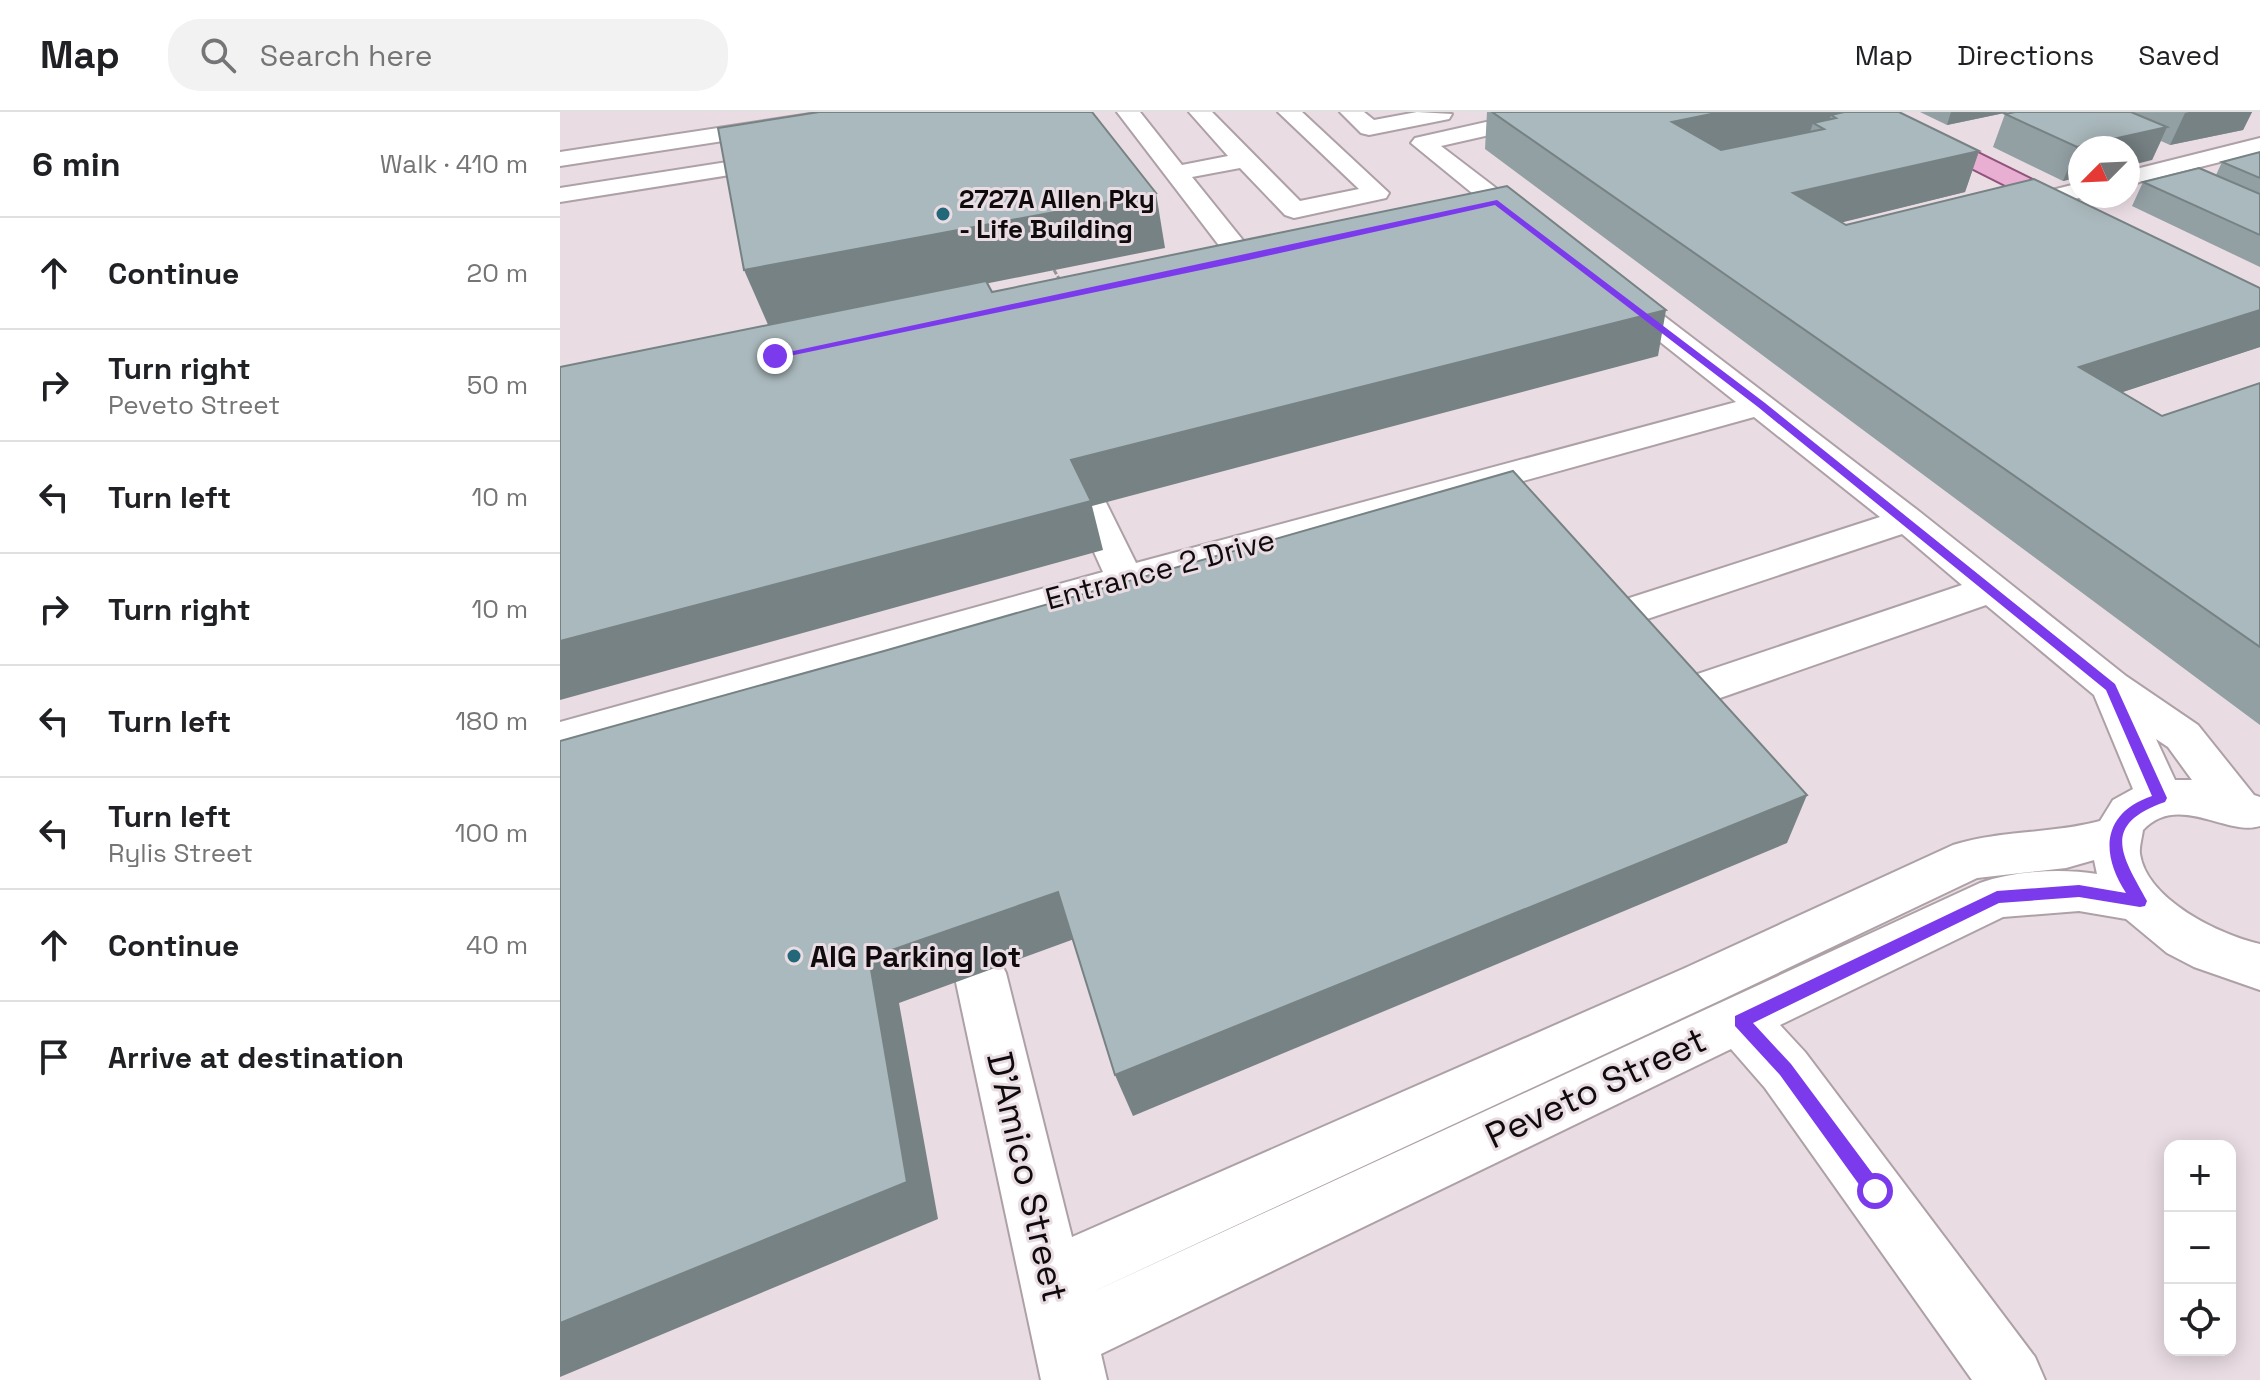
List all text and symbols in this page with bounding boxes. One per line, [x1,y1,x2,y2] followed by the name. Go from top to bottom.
[168,19,728,91] search box
[40,31,120,79] text: Map
[196,33,240,77] icon: search
[260,36,433,75] text: Search here
[1855,37,1913,73] text: Map
[1957,37,2094,73] text: Directions
[2138,37,2220,73] text: Saved
[2068,136,2140,208] north arrow
[32,143,121,186] text: 6 min
[380,147,528,181] text: Walk · 410 m
[959,182,1155,246] place label: 2727A Allen Pky - Life Building
[934,205,952,223] marker: 2727A Allen Pky - Life Building
[32,251,76,295] icon: ahead
[108,254,239,293] text: Continue
[467,256,528,290] text: 20 m
[757,338,793,374] route end
[108,349,251,388] text: Turn right
[32,363,76,407] icon: right
[467,368,528,402] text: 50 m
[108,388,280,422] text: Peveto Street
[32,475,76,519] icon: left
[108,478,231,517] text: Turn left
[471,480,528,514] text: 10 m
[1041,520,1279,618] street label: Entrance 2 Drive
[32,587,76,631] icon: right
[108,590,251,629] text: Turn right
[471,592,528,626] text: 10 m
[32,699,76,743] icon: left
[108,702,231,741] text: Turn left
[455,704,528,738] text: 180 m
[108,797,231,836] text: Turn left
[32,811,76,855] icon: left
[455,816,528,850] text: 100 m
[108,836,253,870] text: Rylis Street
[32,923,76,967] icon: ahead
[108,926,239,965] text: Continue
[466,928,528,962] text: 40 m
[810,937,1021,976] place label: AIG Parking lot
[785,947,803,965] marker: AIG Parking lot
[1478,1017,1714,1159] street label: Peveto Street
[32,1035,76,1079] icon: arrive
[108,1038,404,1077] text: Arrive at destination
[976,1048,1078,1306] street label: D'Amico Street
[2164,1140,2236,1356] map controls
[2164,1140,2236,1212] button: +
[1857,1173,1893,1209] route start
[2164,1212,2236,1284] button: −
[2164,1284,2236,1356] button: locate

